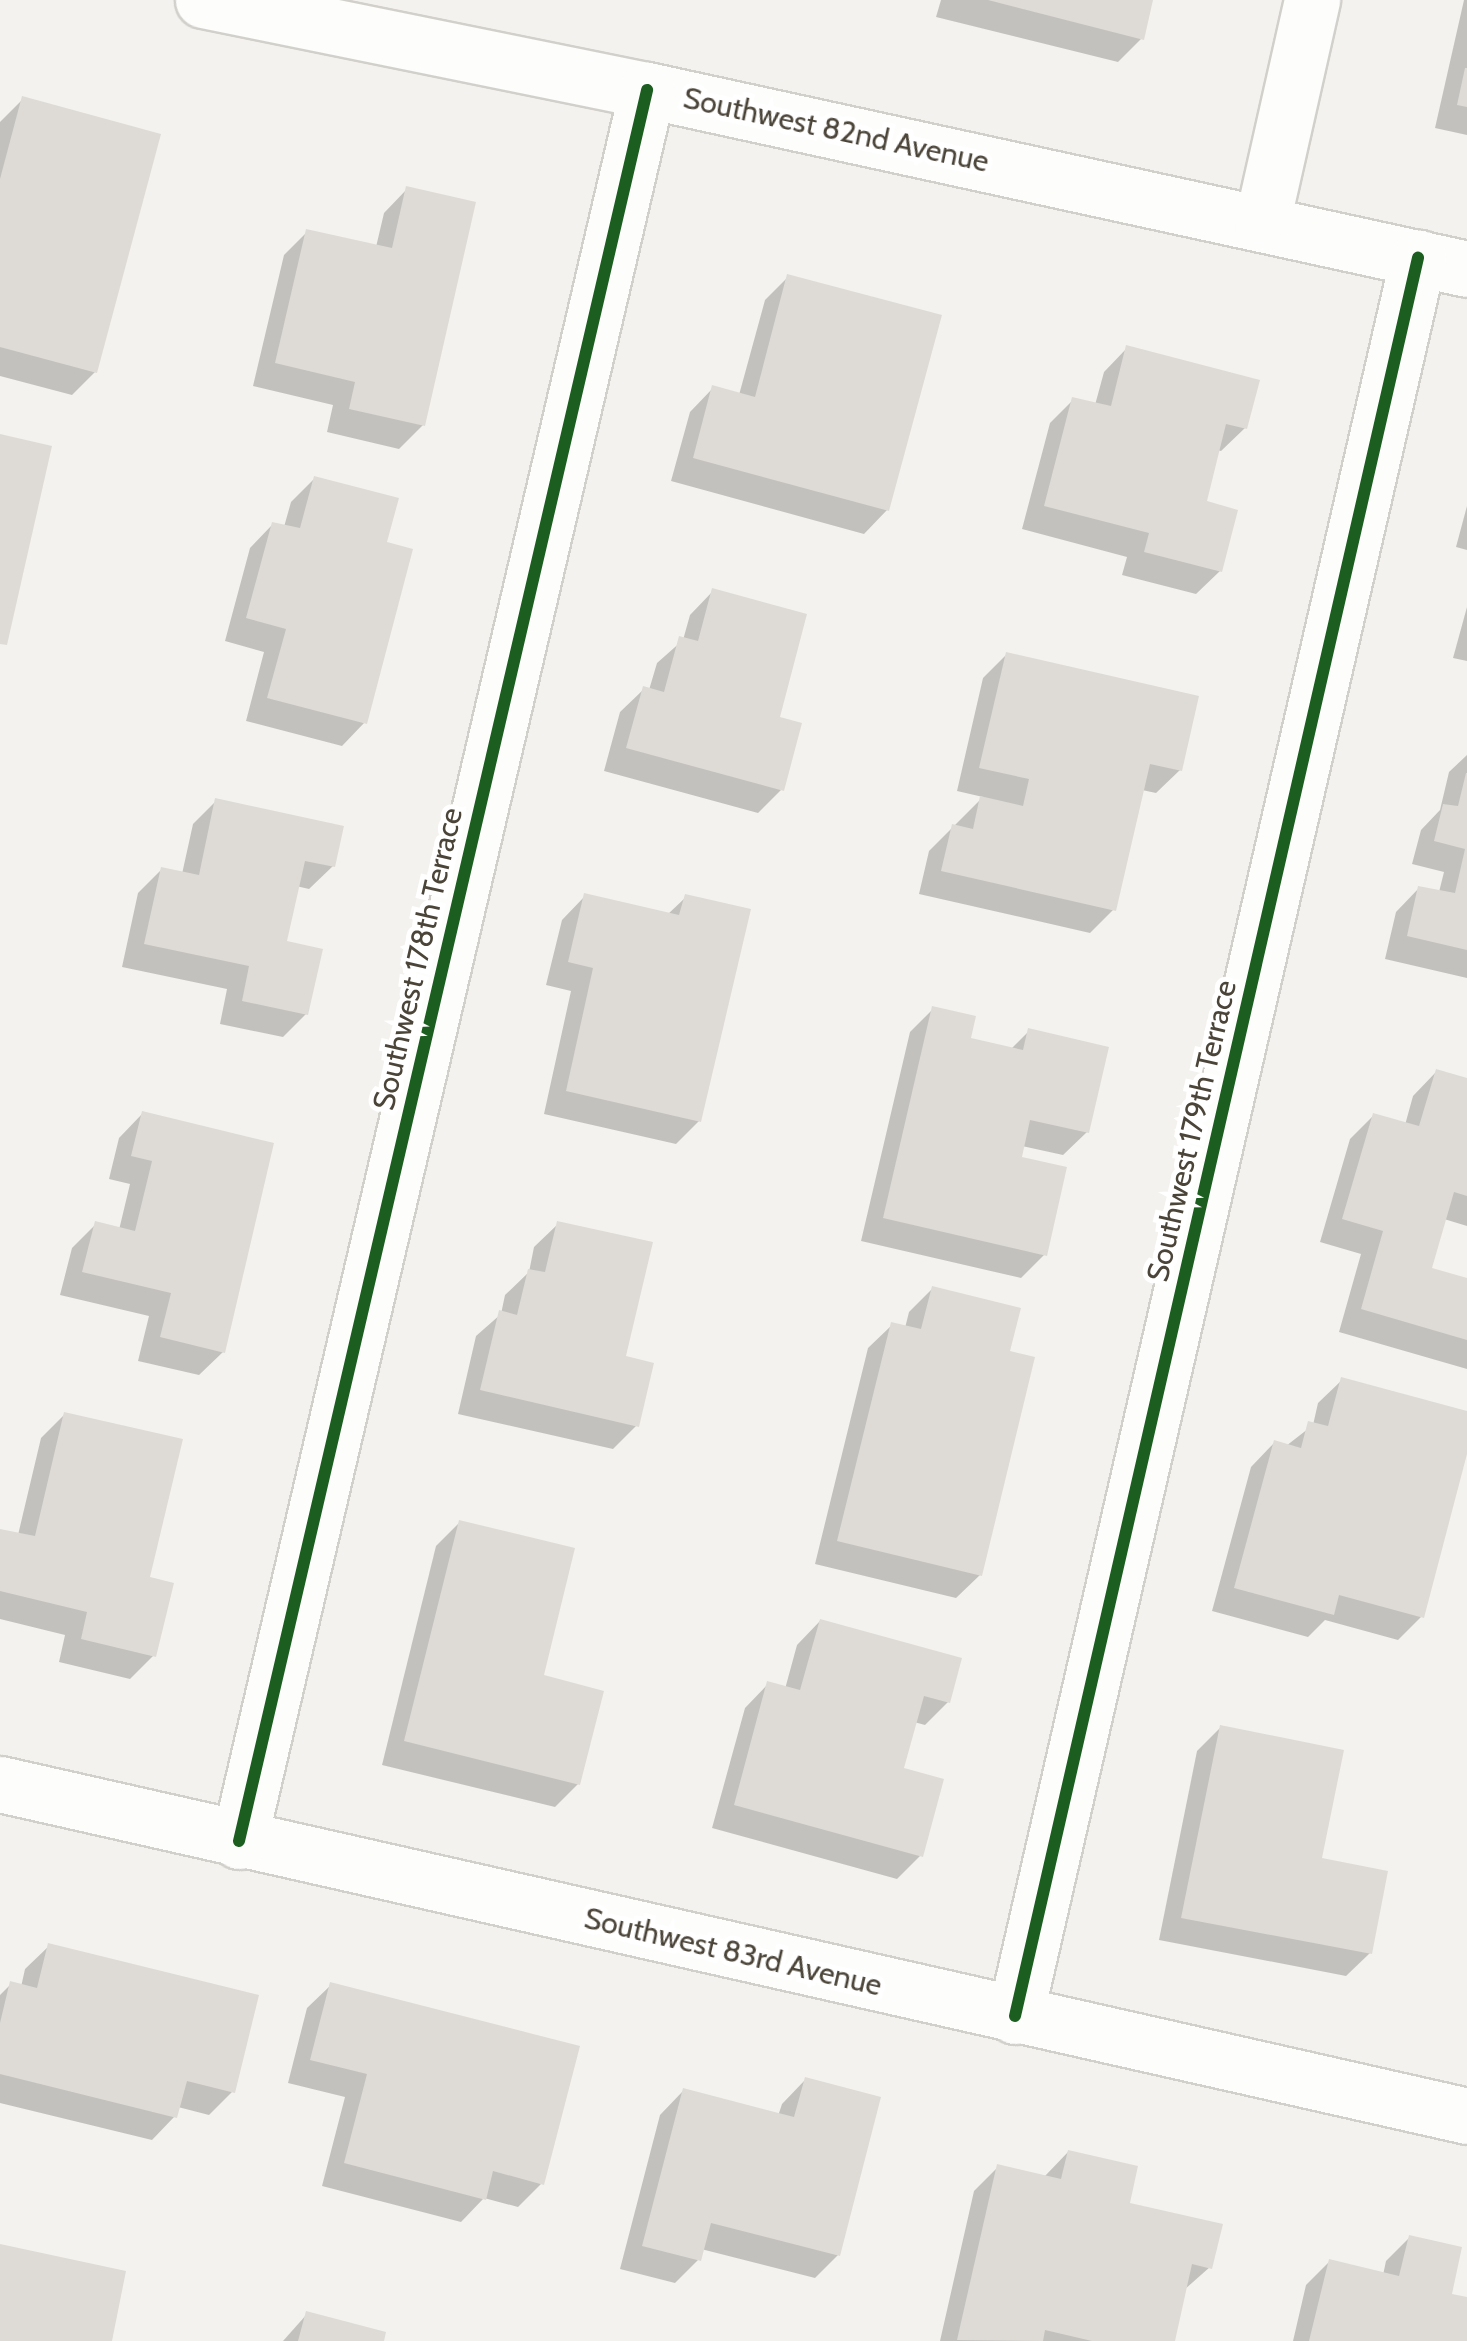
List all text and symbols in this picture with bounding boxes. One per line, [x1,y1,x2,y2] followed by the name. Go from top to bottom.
[680,80,992,180] street label: Southwest 82nd Avenue
[366,804,470,1114] street label: Southwest 178th Terrace
[1140,977,1244,1285] street label: Southwest 179th Terrace
[581,1900,885,2004] street label: Southwest 83rd Avenue

